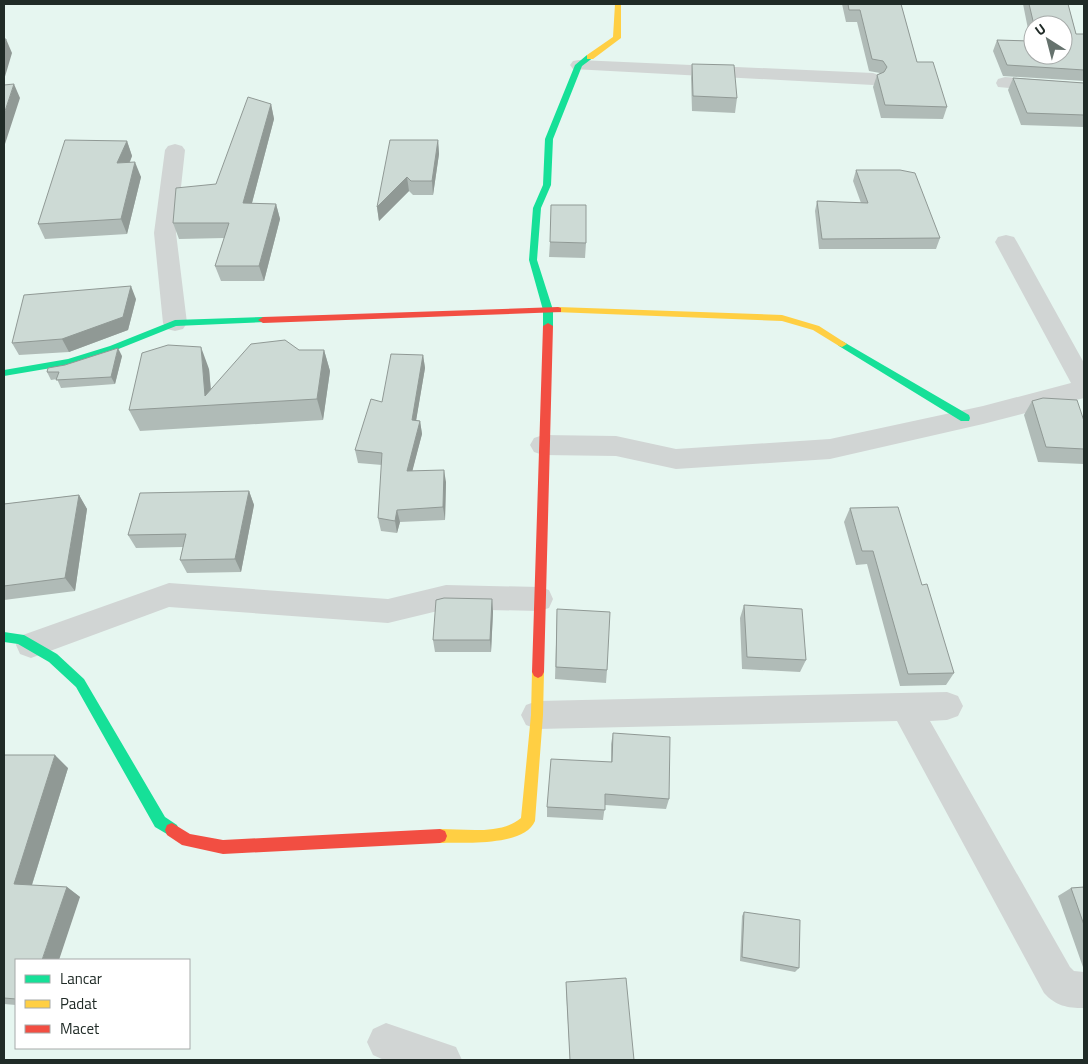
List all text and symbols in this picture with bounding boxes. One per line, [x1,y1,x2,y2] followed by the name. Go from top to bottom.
[1023,15,1073,65] north arrow
[1030,18,1050,40] text: U
[15,959,190,1049] legend
[60,967,102,990] text: Lancar
[60,992,98,1015] text: Padat
[60,1017,100,1040] text: Macet

